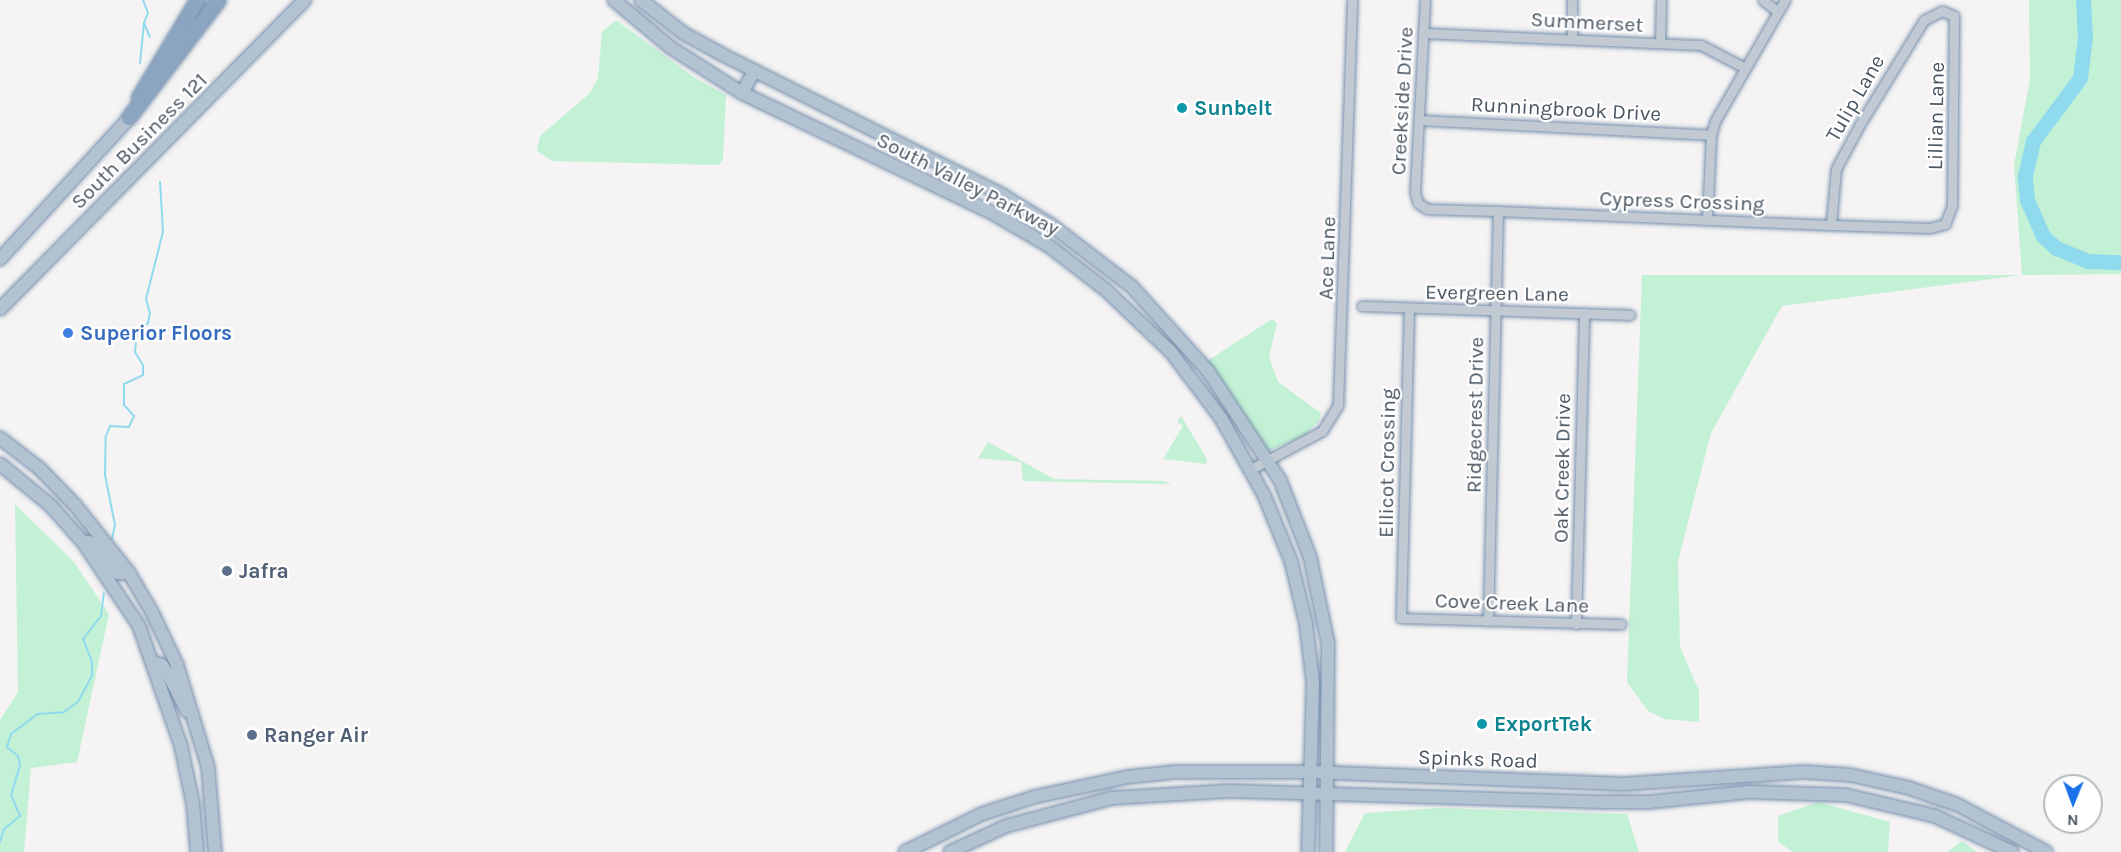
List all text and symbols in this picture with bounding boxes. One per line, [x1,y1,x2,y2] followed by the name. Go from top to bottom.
[1530,6,1644,38] street label: Summerset
[1386,26,1418,176] street label: Creekside Drive
[1820,50,1890,146] street label: Tulip Lane
[1922,62,1950,170] street label: Lillian Lane
[66,68,212,214] street label: South Business 121
[1470,91,1662,127] street label: Runningbrook Drive
[1194,95,1272,121] place label: Sunbelt
[1175,101,1189,115] marker: Sunbelt
[872,127,1064,241] street label: South Valley Parkway
[1599,186,1765,216] street label: Cypress Crossing
[1313,216,1341,300] street label: Ace Lane
[1425,279,1569,307] street label: Evergreen Lane
[80,320,232,346] place label: Superior Floors
[61,326,75,340] marker: Superior Floors
[1461,337,1489,493] street label: Ridgecrest Drive
[1373,388,1401,538] street label: Ellicot Crossing
[1548,393,1576,543] street label: Oak Creek Drive
[239,558,289,584] place label: Jafra
[220,564,234,578] marker: Jafra
[1434,588,1590,618] street label: Cove Creek Lane
[1494,711,1592,737] place label: ExportTek
[1475,717,1489,731] marker: ExportTek
[264,722,368,748] place label: Ranger Air
[245,728,259,742] marker: Ranger Air
[1418,744,1538,774] street label: Spinks Road
[2043,774,2103,834] north arrow
[2067,811,2079,830] text: N

